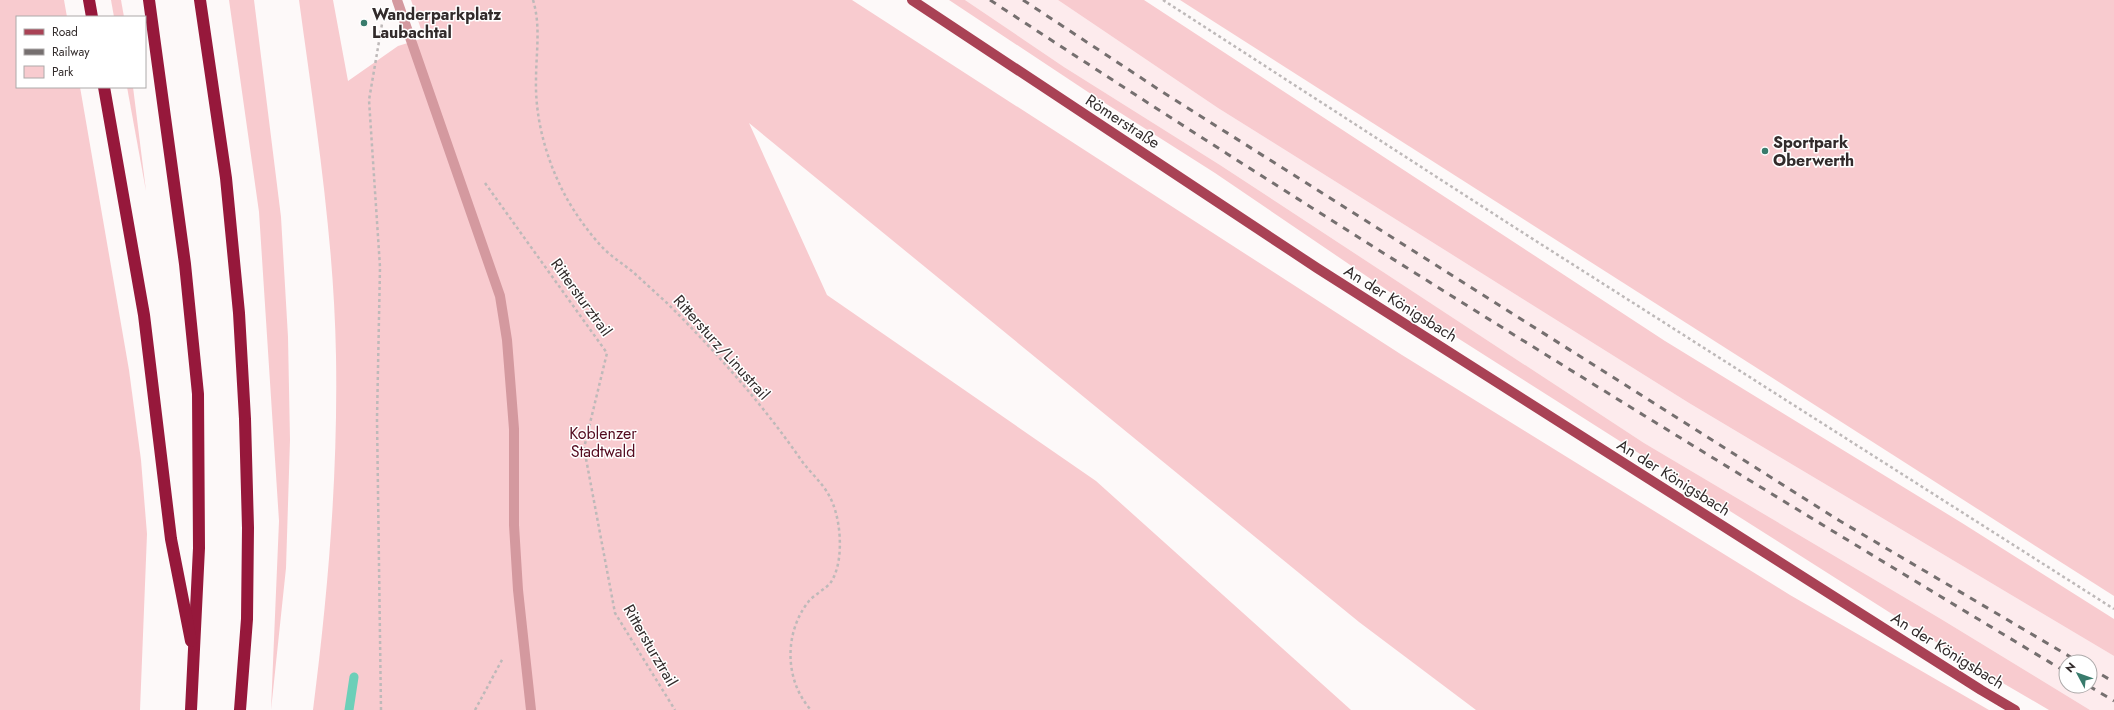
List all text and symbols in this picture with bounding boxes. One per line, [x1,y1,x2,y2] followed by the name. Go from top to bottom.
[372,3,502,44] place label: Wanderparkplatz Laubachtal
[16,16,146,88] legend
[359,18,369,28] marker: Wanderparkplatz Laubachtal
[52,23,78,41] text: Road
[52,43,90,61] text: Railway
[52,63,74,81] text: Park
[1081,89,1164,154] street label: Römerstraße
[1773,131,1854,172] place label: Sportpark Oberwerth
[1760,146,1770,156] marker: Sportpark Oberwerth
[545,254,618,341] street label: Rittersturztrail
[1340,259,1462,348] street label: An der Königsbach
[668,290,775,405] street label: Rittersturz/Linustrail
[569,422,637,463] park label: Koblenzer Stadtwald
[1613,433,1735,522] street label: An der Königsbach
[618,600,683,691] street label: Rittersturztrail
[1887,606,2009,695] street label: An der Königsbach
[2058,654,2098,694] north arrow
[2062,659,2079,676] text: N

